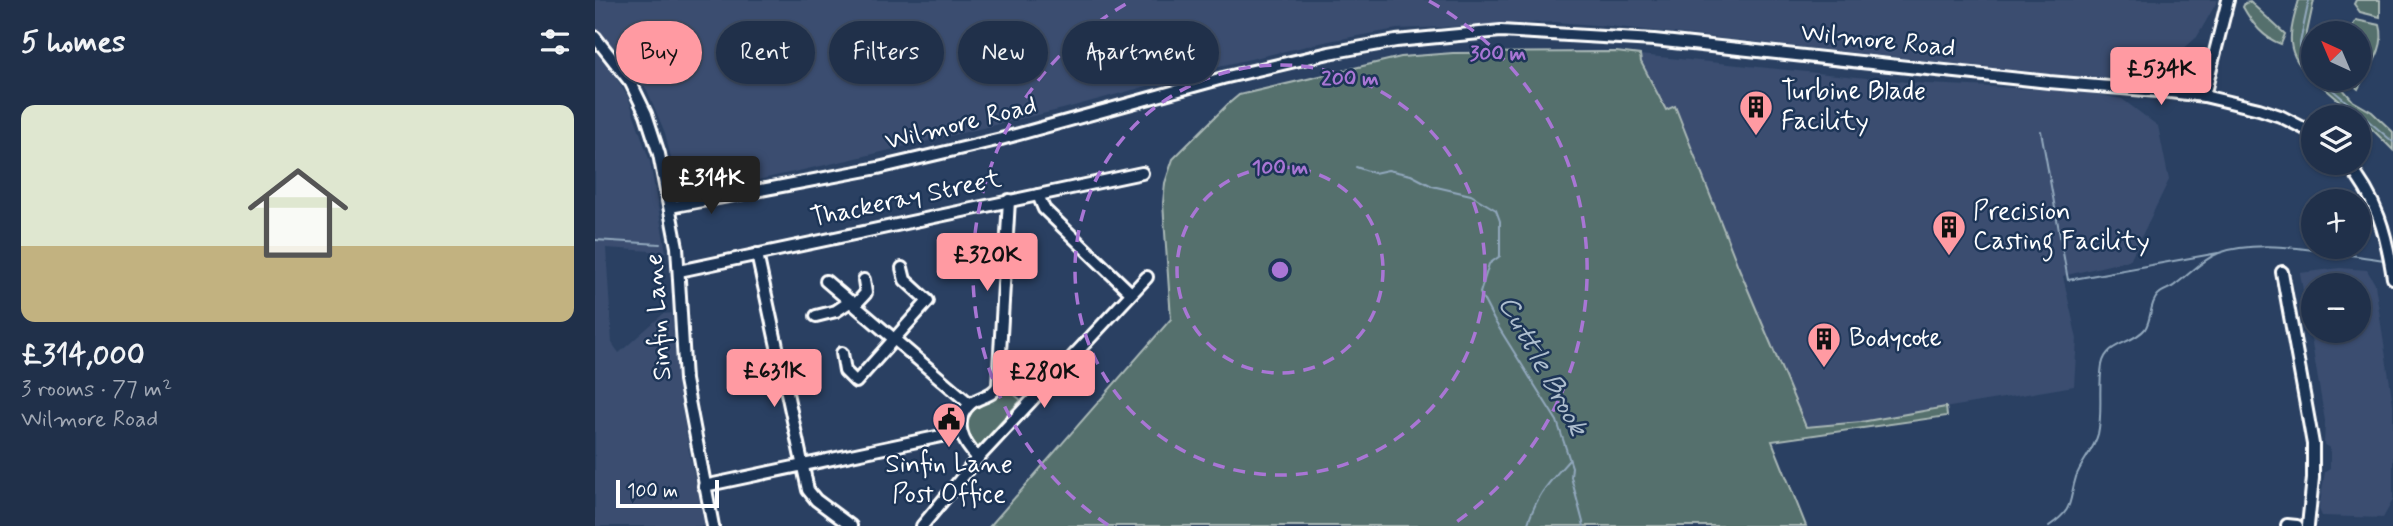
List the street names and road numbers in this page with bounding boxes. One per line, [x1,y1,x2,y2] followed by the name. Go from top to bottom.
[1799,16,1957,66] street label: Wilmore Road
[882,89,1040,159] street label: Wilmore Road
[808,162,1004,236] street label: Thackeray Street
[638,252,680,382] street label: Sinfin Lane

